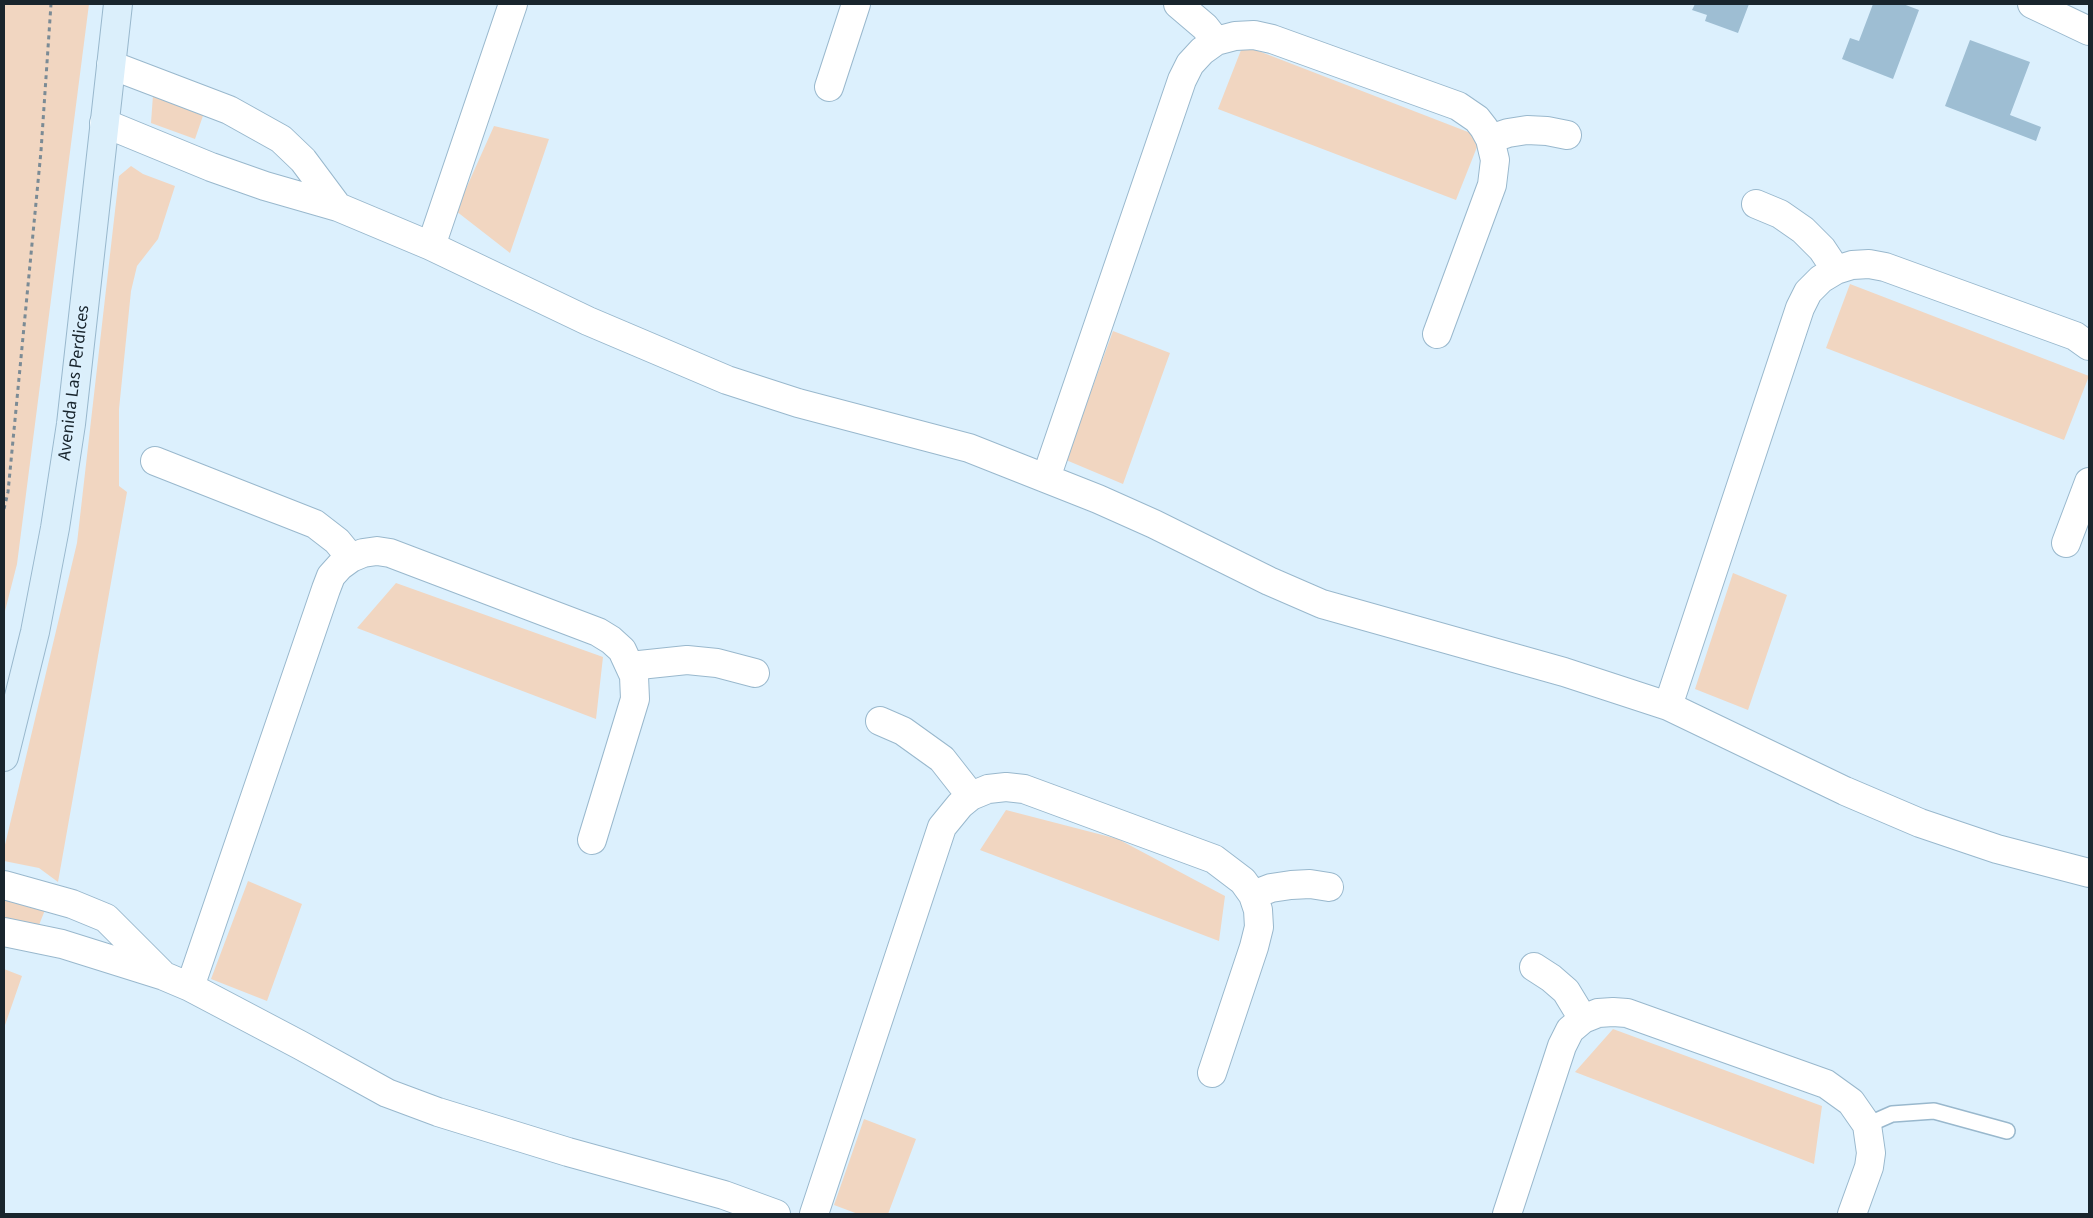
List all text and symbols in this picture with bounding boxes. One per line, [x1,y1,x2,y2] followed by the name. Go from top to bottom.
[55,304,95,462] street label: Avenida Las Perdices

